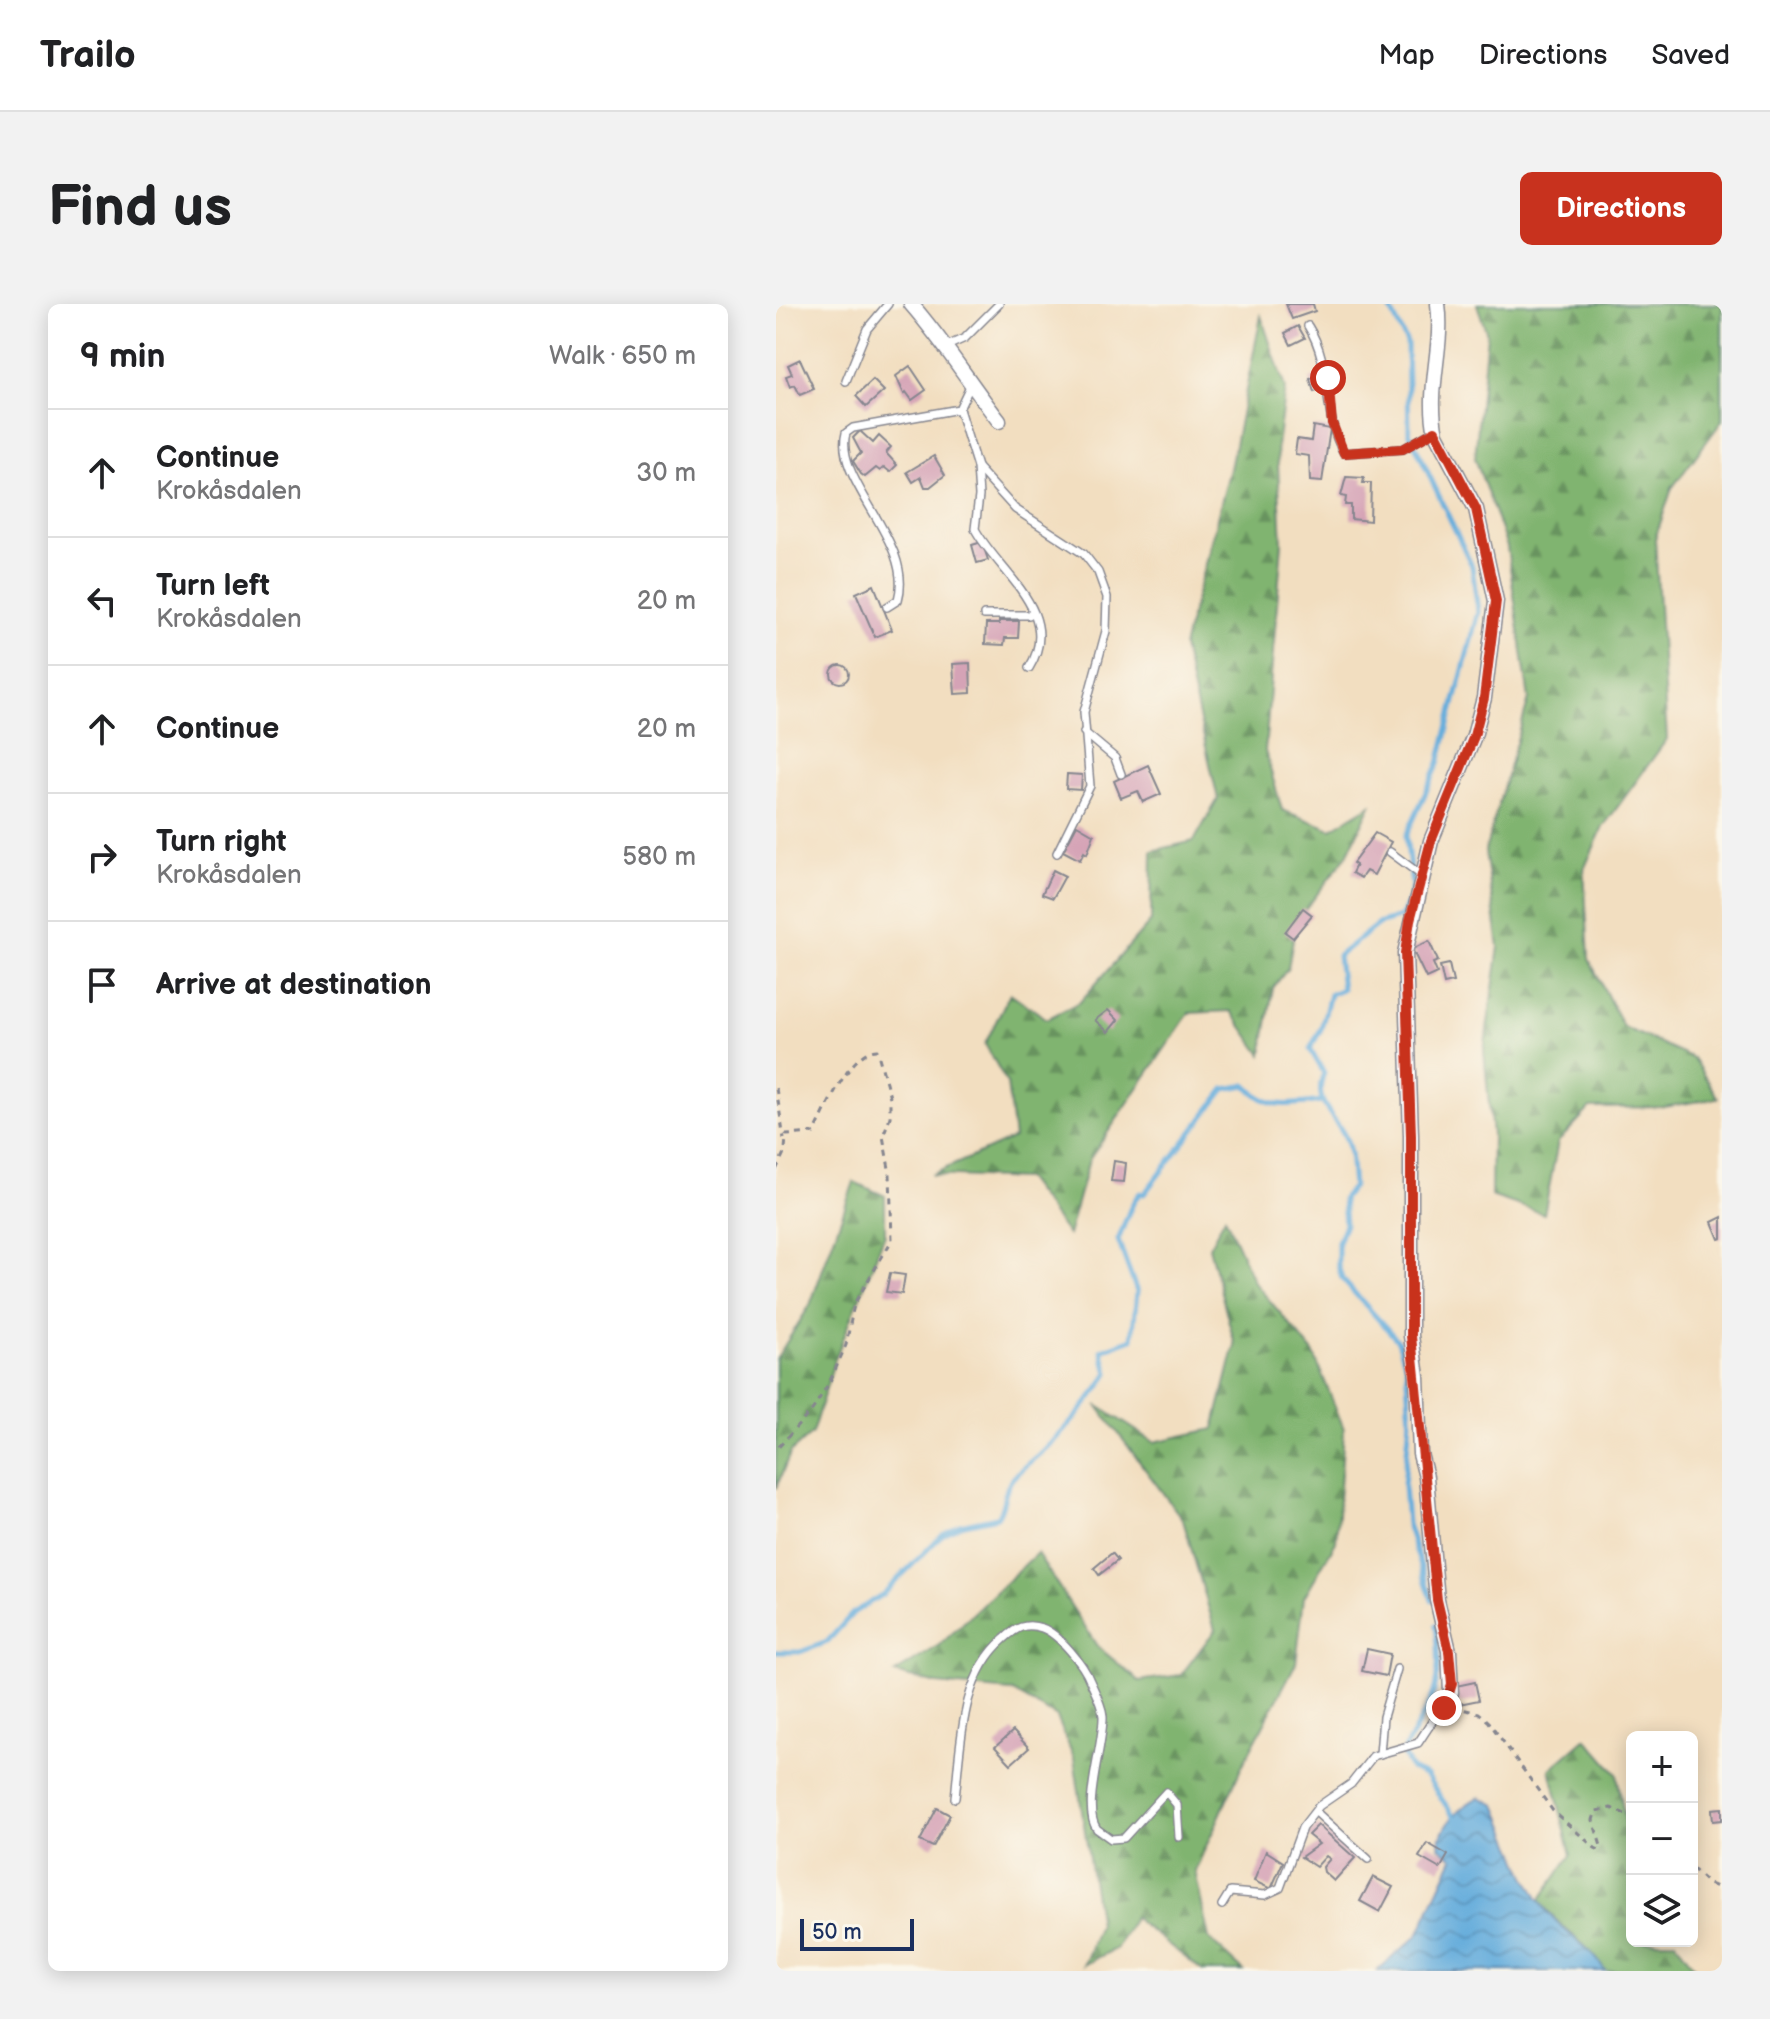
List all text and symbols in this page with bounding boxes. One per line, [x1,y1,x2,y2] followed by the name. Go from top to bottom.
[40,33,136,78] text: Trailo
[1378,39,1435,72] text: Map
[1479,39,1607,72] text: Directions
[1651,39,1730,72] text: Saved
[1520,172,1722,245] button: Directions
[48,175,232,242] text: Find us
[80,336,165,377] text: 9 min
[549,341,696,372] text: Walk · 650 m
[1310,360,1346,396] route start
[156,440,279,476] text: Continue
[80,451,124,495] icon: ahead
[636,458,696,489] text: 30 m
[156,476,302,507] text: Krokåsdalen
[156,568,270,604] text: Turn left
[80,579,124,623] icon: left
[637,586,696,617] text: 20 m
[156,604,302,635] text: Krokåsdalen
[80,707,124,751] icon: ahead
[156,711,279,747] text: Continue
[637,714,696,745] text: 20 m
[156,824,287,860] text: Turn right
[80,835,124,879] icon: right
[622,842,696,873] text: 580 m
[156,860,302,891] text: Krokåsdalen
[80,963,124,1007] icon: arrive
[156,967,432,1003] text: Arrive at destination
[1426,1690,1462,1726] route end
[1626,1731,1698,1947] map controls
[1626,1731,1698,1803] button: +
[1626,1803,1698,1875] button: −
[1626,1875,1698,1947] button: layers
[800,1915,914,1951] scale bar
[812,1919,862,1946] text: 50 m

